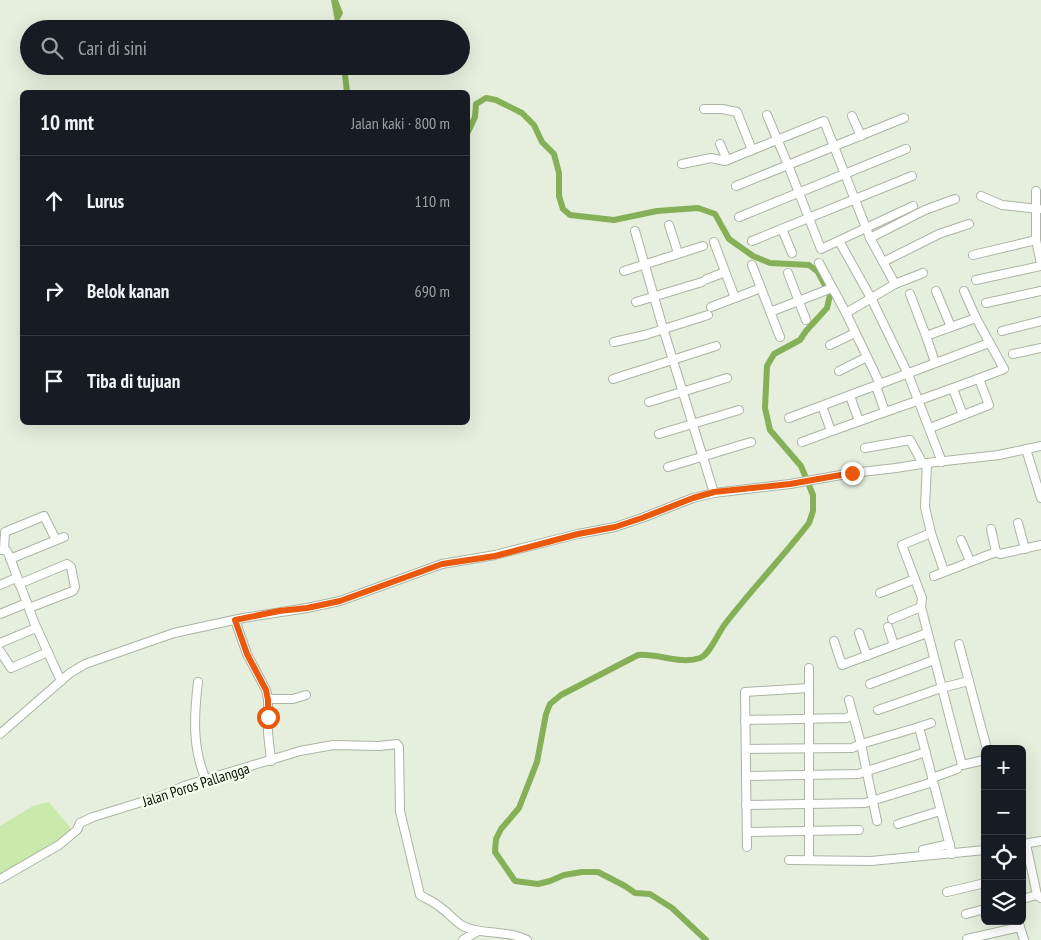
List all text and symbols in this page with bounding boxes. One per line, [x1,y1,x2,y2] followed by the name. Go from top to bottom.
[20,20,470,75] search box
[38,34,66,62] icon: search
[78,36,147,60] text: Cari di sini
[40,109,94,136] text: 10 mnt
[351,113,450,133] text: Jalan kaki · 800 m
[40,187,68,215] icon: ahead
[87,189,124,213] text: Lurus
[415,191,450,211] text: 110 m
[40,277,68,305] icon: right
[87,279,169,303] text: Belok kanan
[415,281,450,301] text: 690 m
[40,367,68,395] icon: arrive
[87,369,180,393] text: Tiba di tujuan
[841,462,864,485] route end
[257,706,280,729] route start
[981,745,1026,925] map controls
[981,745,1026,790] button: +
[139,758,252,811] street label: Jalan Poros Pallangga
[981,790,1026,835] button: −
[981,835,1026,880] button: locate
[981,880,1026,925] button: layers

